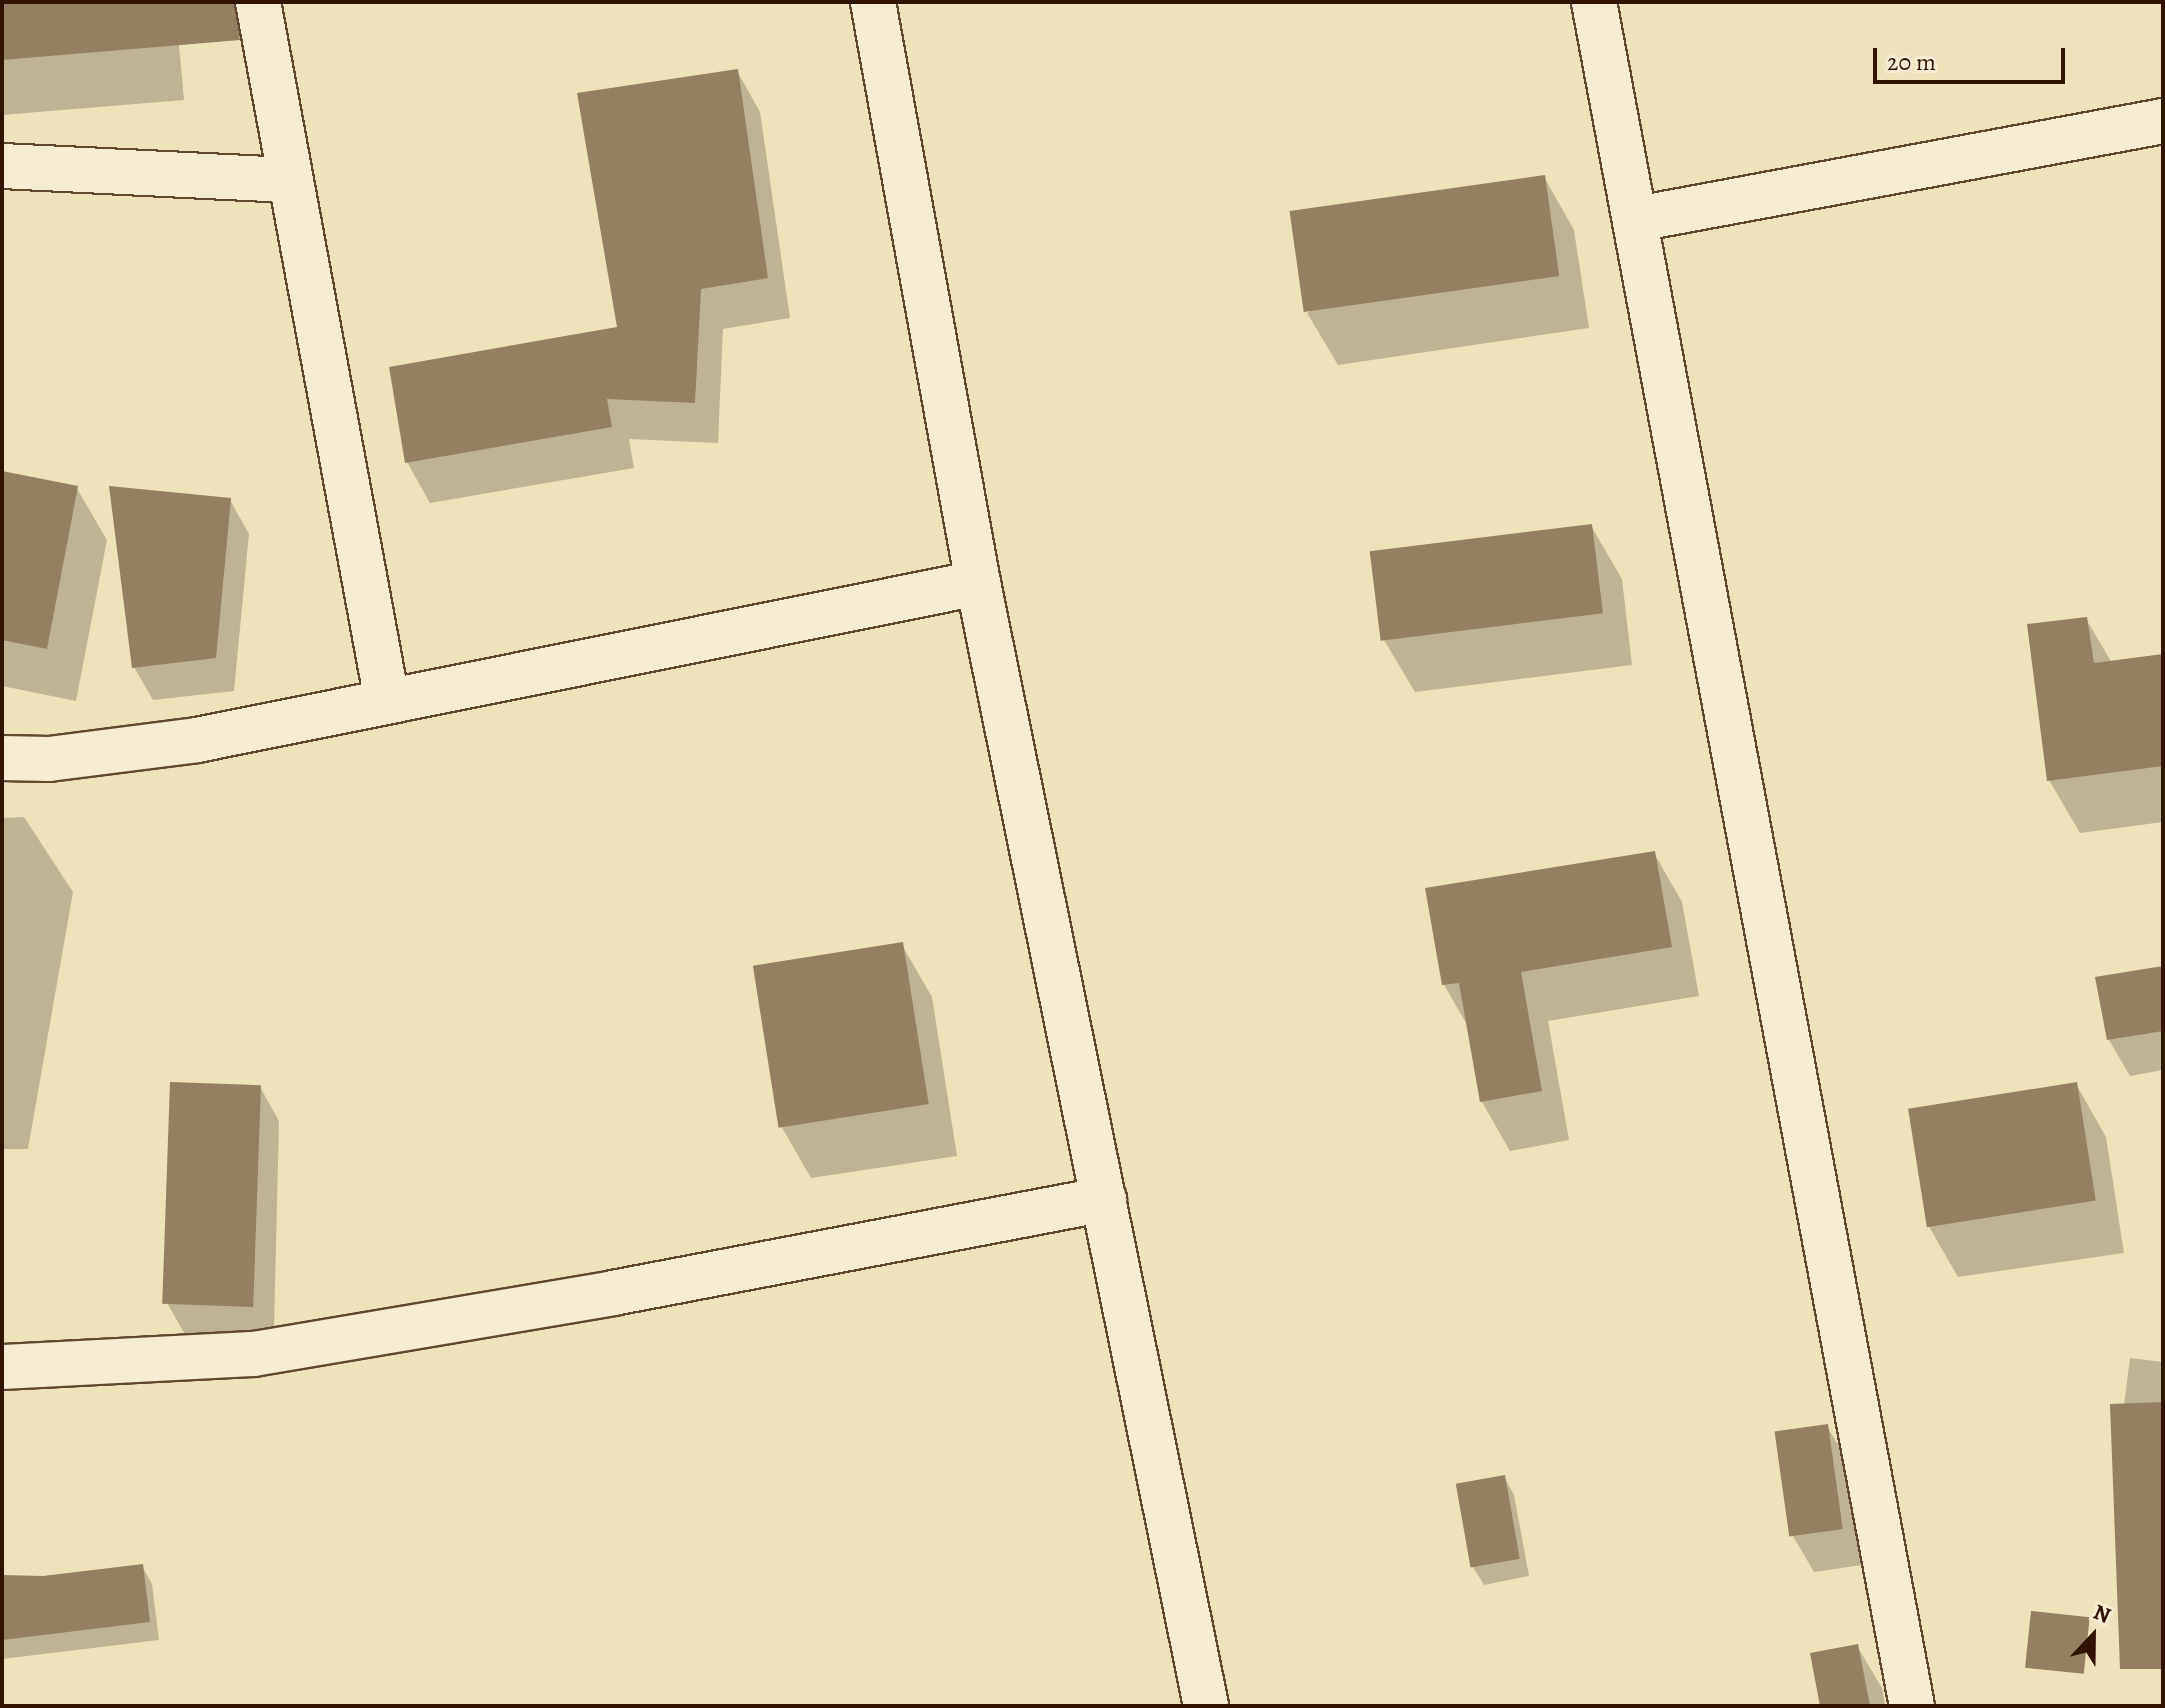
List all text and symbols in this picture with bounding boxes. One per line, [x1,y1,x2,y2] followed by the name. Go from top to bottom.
[1877,32,2069,82] scale bar
[1887,46,1936,78] text: 20 m
[2053,1596,2133,1676] north arrow
[2089,1597,2115,1631] text: N

